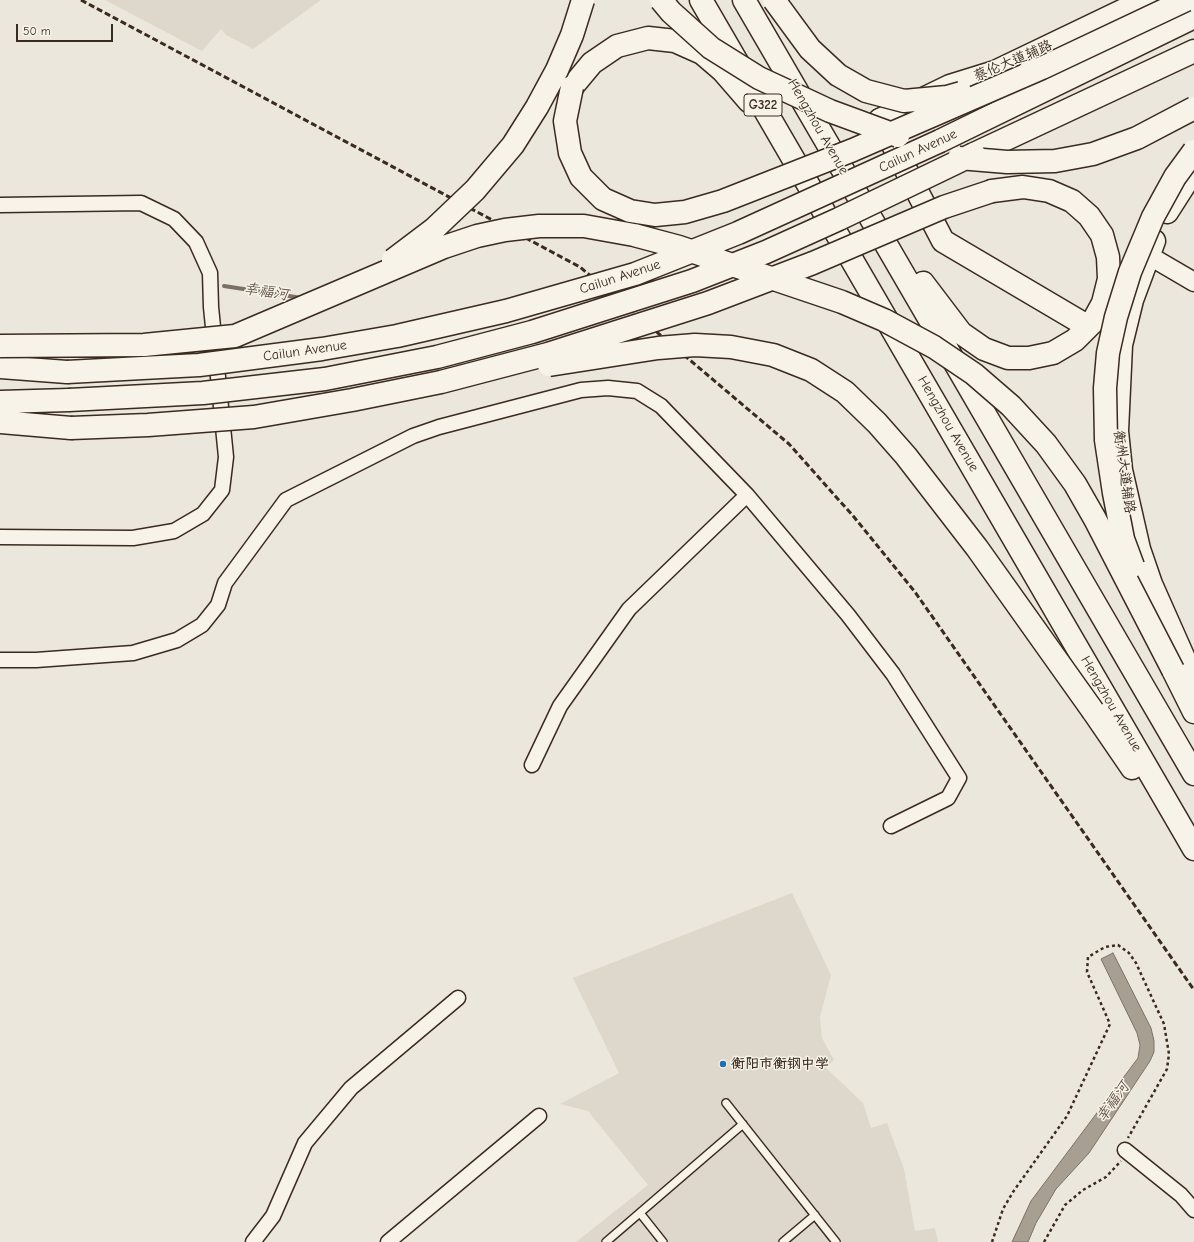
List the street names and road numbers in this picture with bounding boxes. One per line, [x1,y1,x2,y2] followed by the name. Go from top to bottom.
[971,37,1055,85] street label: 蔡伦大道辅路
[784,76,852,178] street label: Hengzhou Avenue
[744,94,782,116] road number: G322
[876,126,960,176] street label: Cailun Avenue
[577,256,663,298] street label: Cailun Avenue
[262,337,348,365] street label: Cailun Avenue
[914,373,982,475] street label: Hengzhou Avenue
[1110,429,1138,515] street label: 衡州大道辅路
[1077,653,1145,755] street label: Hengzhou Avenue

